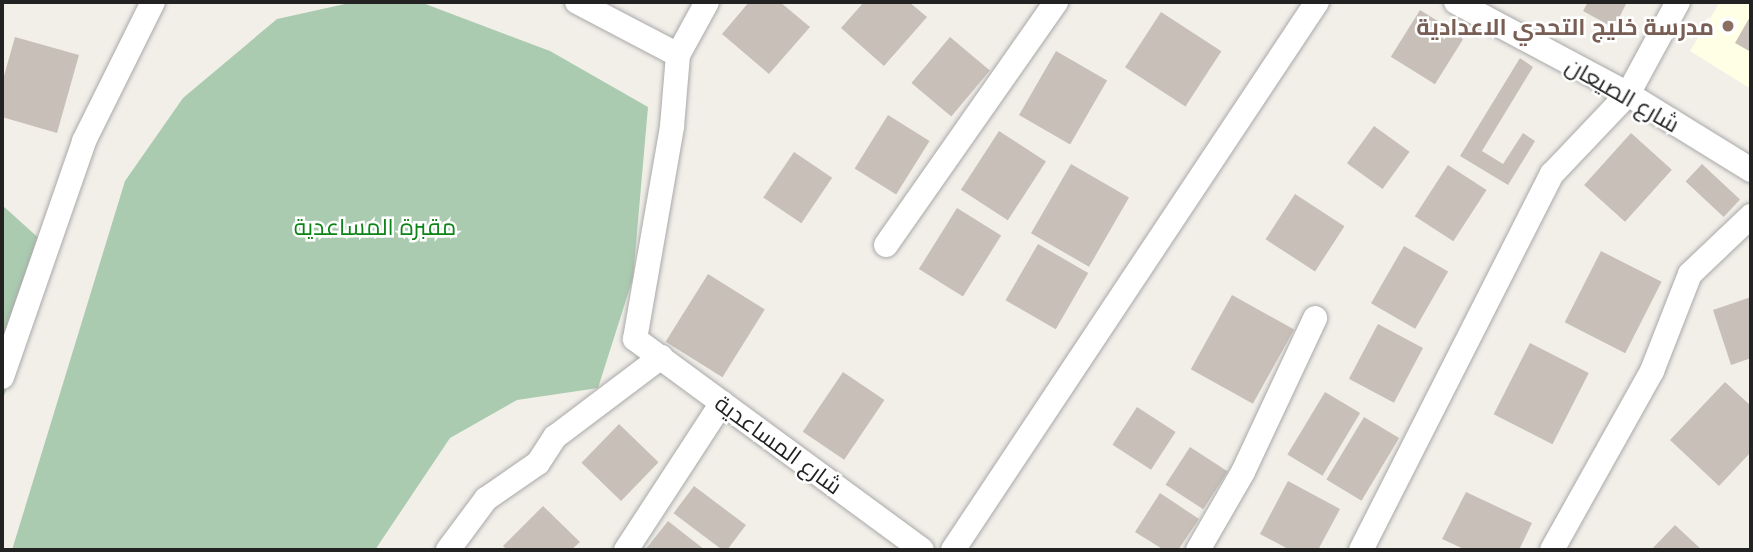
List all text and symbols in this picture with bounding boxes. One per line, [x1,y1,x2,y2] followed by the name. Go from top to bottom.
[1416,12,1714,40] place label: مدرسة خليج التحدي الاعدادية
[1720,18,1736,34] marker: مدرسة خليج التحدي الاعدادية
[1561,51,1685,137] street label: شارع الصيعان
[294,212,456,240] park label: مقبرة المساعدية
[710,389,848,499] street label: شارع المساعدية

